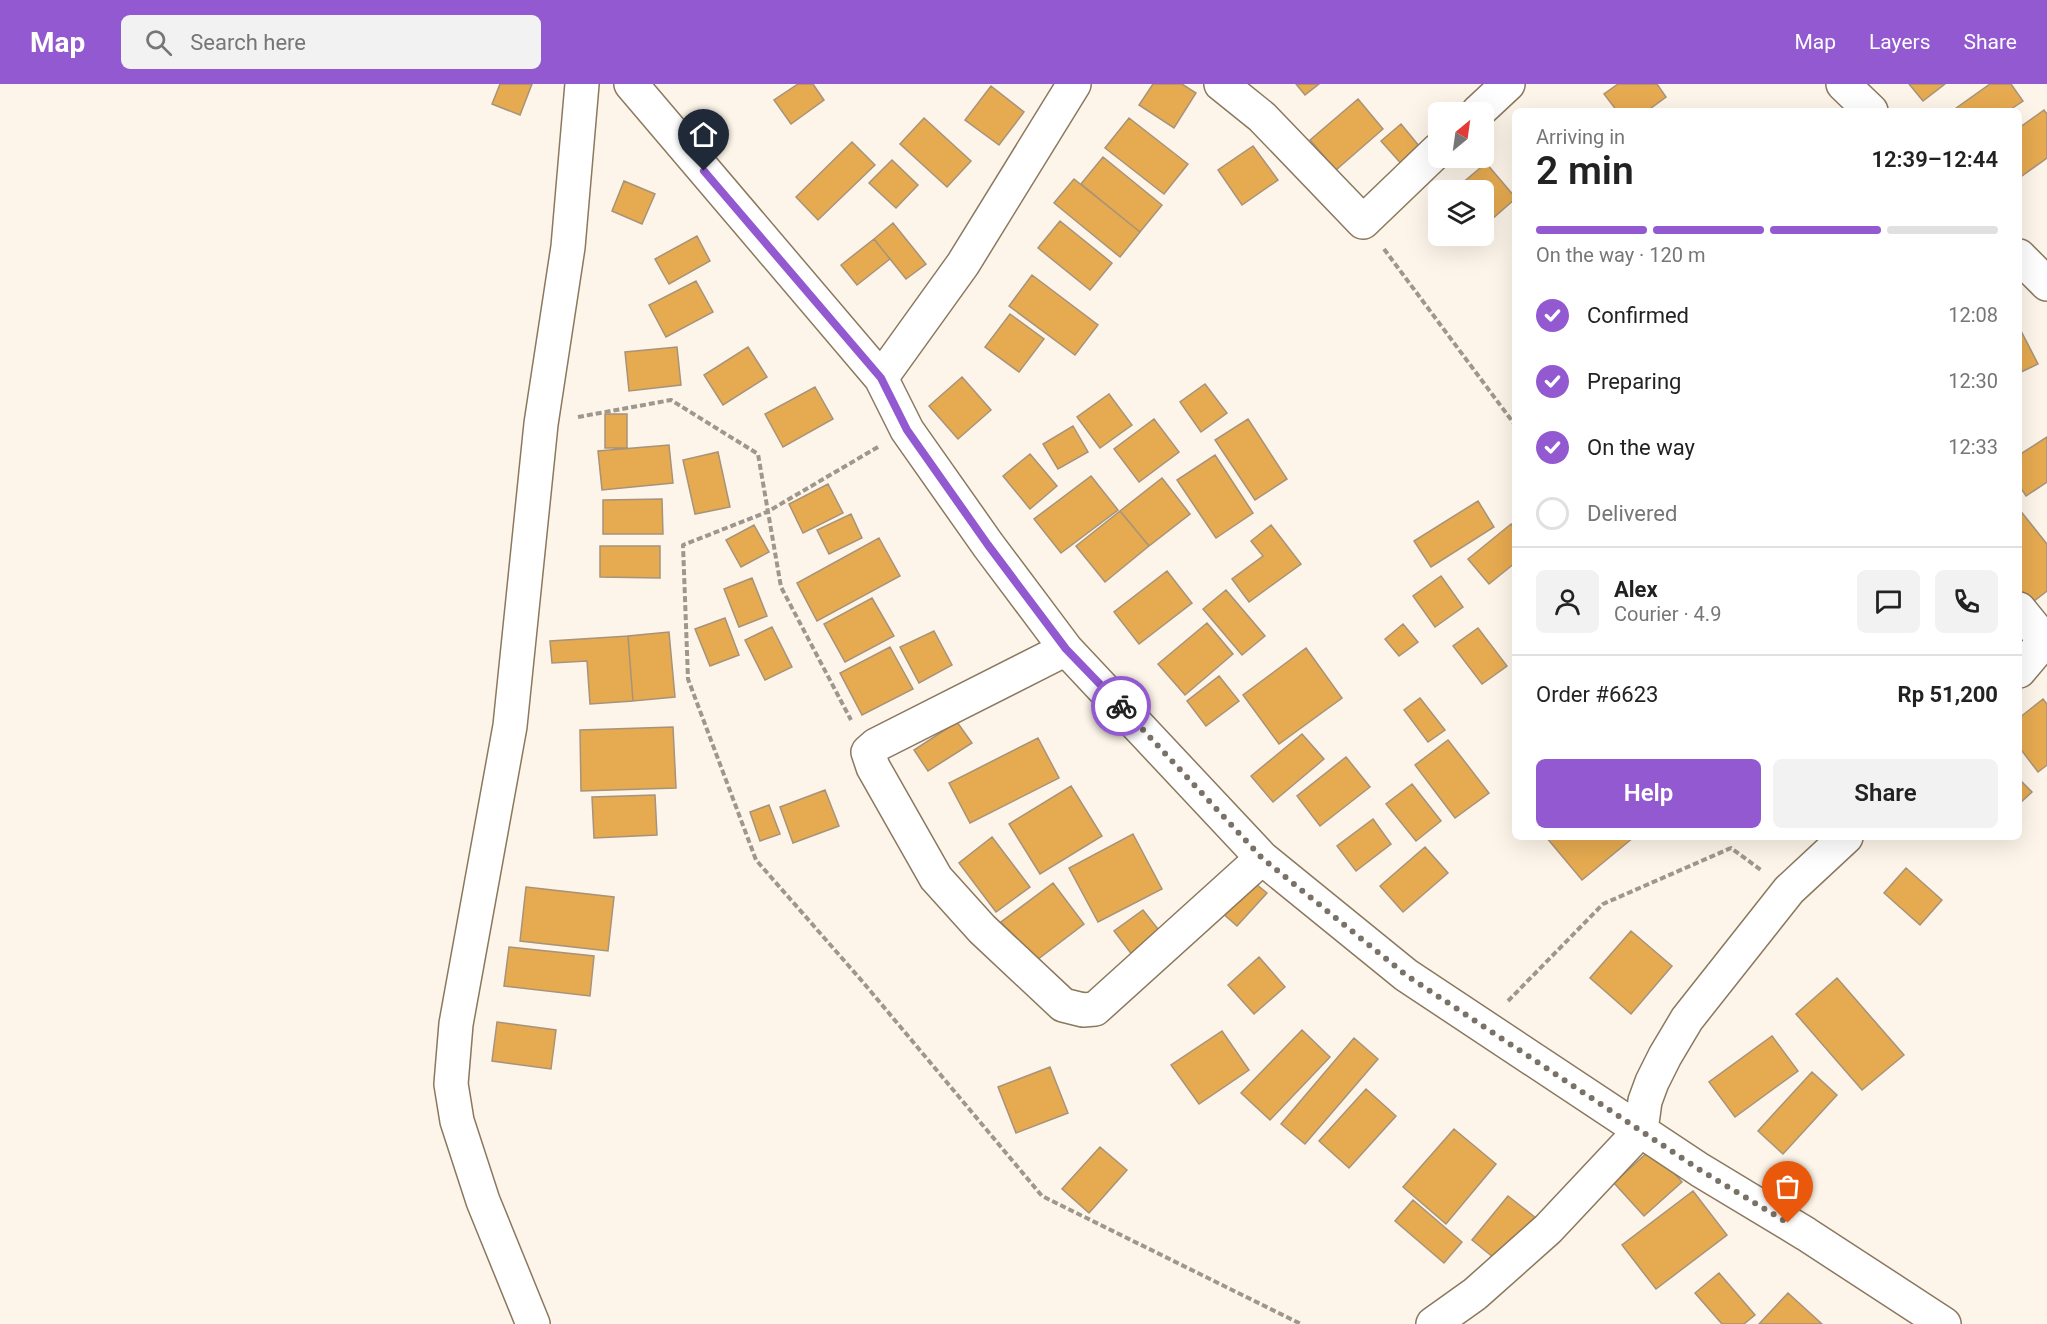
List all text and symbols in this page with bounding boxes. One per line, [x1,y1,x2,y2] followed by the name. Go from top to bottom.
[121,15,541,69] search box
[30,26,85,59] text: Map
[142,26,175,59] icon: search
[190,30,306,55] text: Search here
[1794,30,1836,54] text: Map
[1869,30,1930,54] text: Layers
[1963,30,2017,54] text: Share
[1428,102,1494,168] north arrow
[1428,102,1494,246] map controls
[678,109,729,171] pin
[687,118,720,151] icon: home
[1536,125,1625,149] text: Arriving in
[1871,147,1998,172] text: 12:39–12:44
[1536,148,1634,194] text: 2 min
[1428,180,1494,246] button: layers
[1536,243,1705,267] text: On the way · 120 m
[1536,299,1569,332] icon: check
[1587,303,1689,328] text: Confirmed
[1948,303,1998,327] text: 12:08
[1536,365,1569,398] icon: check
[1587,369,1681,394] text: Preparing
[1948,369,1998,393] text: 12:30
[1536,431,1569,464] icon: check
[1587,435,1695,460] text: On the way
[1948,435,1998,459] text: 12:33
[1587,501,1677,526] text: Delivered
[1536,570,1599,633] button: person
[1857,570,1920,633] button: chat
[1935,570,1998,633] button: phone
[1614,577,1658,602] text: Alex
[1614,602,1721,626] text: Courier · 4.9
[1091,676,1151,736] courier
[1536,682,1658,707] text: Order #6623
[1898,682,1998,707] text: Rp 51,200
[1105,690,1138,723] icon: bike
[1536,759,1761,828] button: Help
[1773,759,1998,828] button: Share
[1762,1161,1813,1223] pin
[1771,1170,1804,1203] icon: bag

